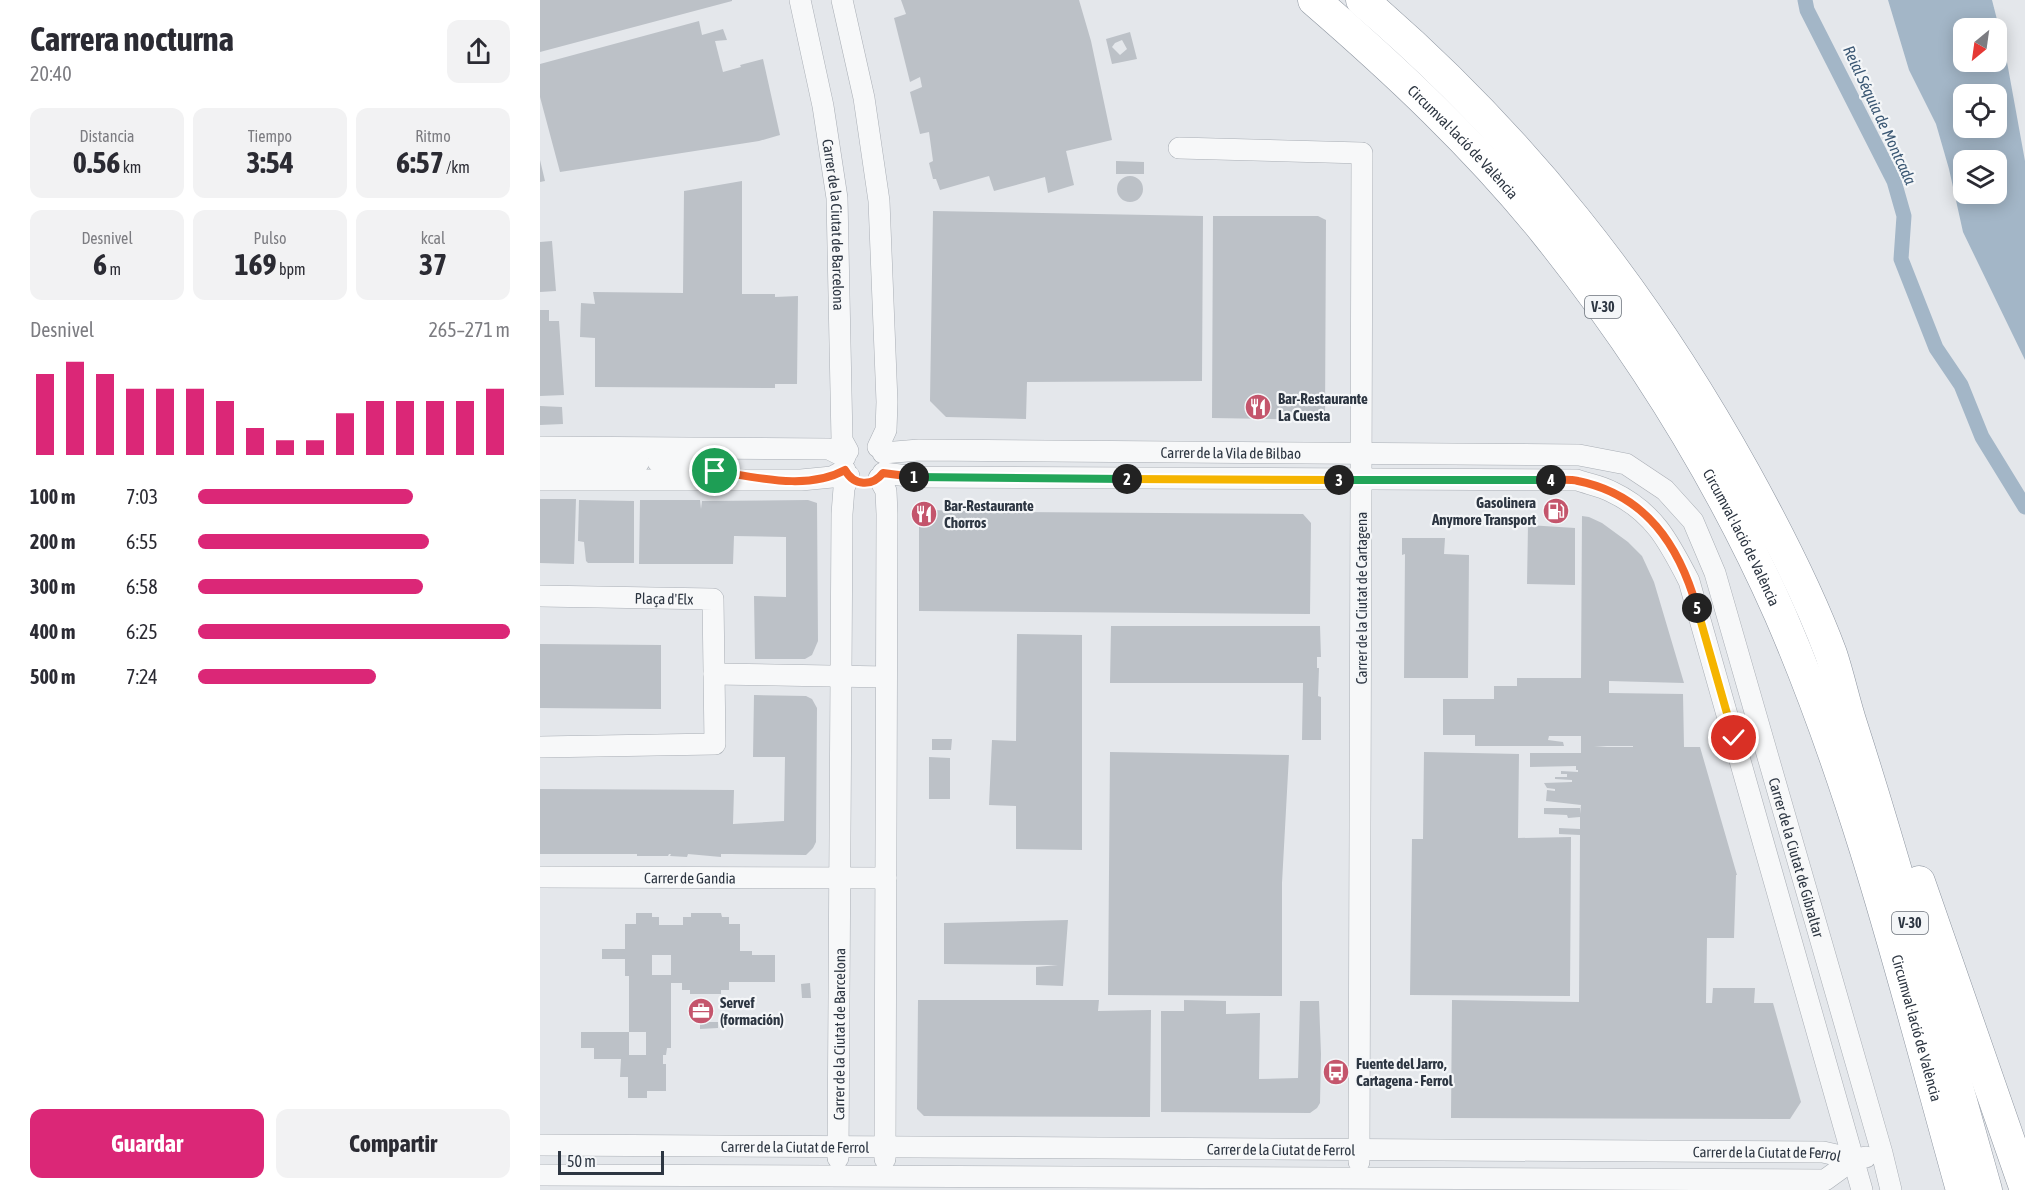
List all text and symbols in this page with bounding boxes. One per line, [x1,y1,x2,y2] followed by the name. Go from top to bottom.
[1953,18,2007,72] north arrow
[1953,18,2007,204] map controls
[30,20,234,58] text: Carrera nocturna
[447,20,510,83] button: share
[1839,43,1920,188] water label: Reial Séquia de Montcada
[30,62,72,85] text: 20:40
[1405,81,1522,202] street label: Circumval·lació de València
[1953,84,2007,138] button: locate
[79,127,135,145] text: Distancia
[248,127,292,145] text: Tiempo
[415,127,451,145] text: Ritmo
[820,138,848,311] street label: Carrer de la Ciutat de Barcelona
[73,145,120,179] text: 0.56
[246,145,294,179] text: 3:54
[396,145,444,179] text: 6:57
[1953,150,2007,204] button: layers
[120,158,141,176] text: km
[444,158,470,176] text: /km
[81,229,133,247] text: Desnivel
[254,229,286,247] text: Pulso
[421,229,445,247] text: kcal
[93,247,107,281] text: 6
[234,247,277,281] text: 169
[419,247,447,281] text: 37
[107,260,121,278] text: m
[277,260,306,278] text: bpm
[1585,296,1621,318] road number: V-30
[30,318,94,341] text: Desnivel
[428,318,510,341] text: 265–271 m
[1278,390,1368,424] place label: Bar-Restaurante La Cuesta
[1243,392,1273,422] restaurant icon: Bar-Restaurante La Cuesta
[1161,443,1301,461] street label: Carrer de la Vila de Bilbao
[689,445,740,496] pin
[698,454,731,487] icon: arrive
[899,462,929,492] pin: 1
[1112,464,1142,494] pin: 2
[1324,465,1354,495] pin: 3
[1536,465,1566,495] pin: 4
[1700,466,1784,608] street label: Circumval·lació de València
[910,468,918,486] text: 1
[1123,470,1131,488] text: 2
[1335,471,1343,489] text: 3
[1547,471,1555,489] text: 4
[30,485,75,508] text: 100 m
[126,485,158,508] text: 7:03
[1431,494,1537,528] place label: Gasolinera Anymore Transport
[1541,496,1571,526] fuel station icon: Gasolinera Anymore Transport
[944,497,1034,531] place label: Bar-Restaurante Chorros
[909,499,939,529] restaurant icon: Bar-Restaurante Chorros
[1353,512,1370,684] street label: Carrer de la Ciutat de Cartagena
[30,530,75,553] text: 200 m
[126,530,158,553] text: 6:55
[30,575,75,598] text: 300 m
[126,575,158,598] text: 6:58
[634,589,694,607] street label: Plaça d'Elx
[1682,593,1712,623] pin: 5
[1693,599,1701,617] text: 5
[30,620,75,643] text: 400 m
[126,620,158,643] text: 6:25
[30,665,75,688] text: 500 m
[126,665,158,688] text: 7:24
[1708,712,1759,763] pin
[1717,721,1750,754] icon: check
[1766,775,1828,940] street label: Carrer de la Ciutat de Gibraltar
[644,869,736,886] street label: Carrer de Gandia
[1892,912,1928,934] road number: V-30
[830,948,848,1120] street label: Carrer de la Ciutat de Barcelona
[1889,953,1946,1103] street label: Circumval·lació de València
[720,994,784,1028] place label: Servef (formación)
[686,996,716,1026] office icon: Servef (formación)
[1356,1055,1454,1089] place label: Fuente del Jarro, Cartagena - Ferrol
[1321,1057,1351,1087] bus stop icon: Fuente del Jarro, Cartagena - Ferrol
[30,1109,264,1178] button: Guardar
[276,1109,510,1178] button: Compartir
[721,1137,869,1155] street label: Carrer de la Ciutat de Ferrol
[1207,1140,1355,1158] street label: Carrer de la Ciutat de Ferrol
[1693,1143,1843,1164] street label: Carrer de la Ciutat de Ferrol
[558,1148,664,1176] scale bar
[567,1152,596,1170] text: 50 m

